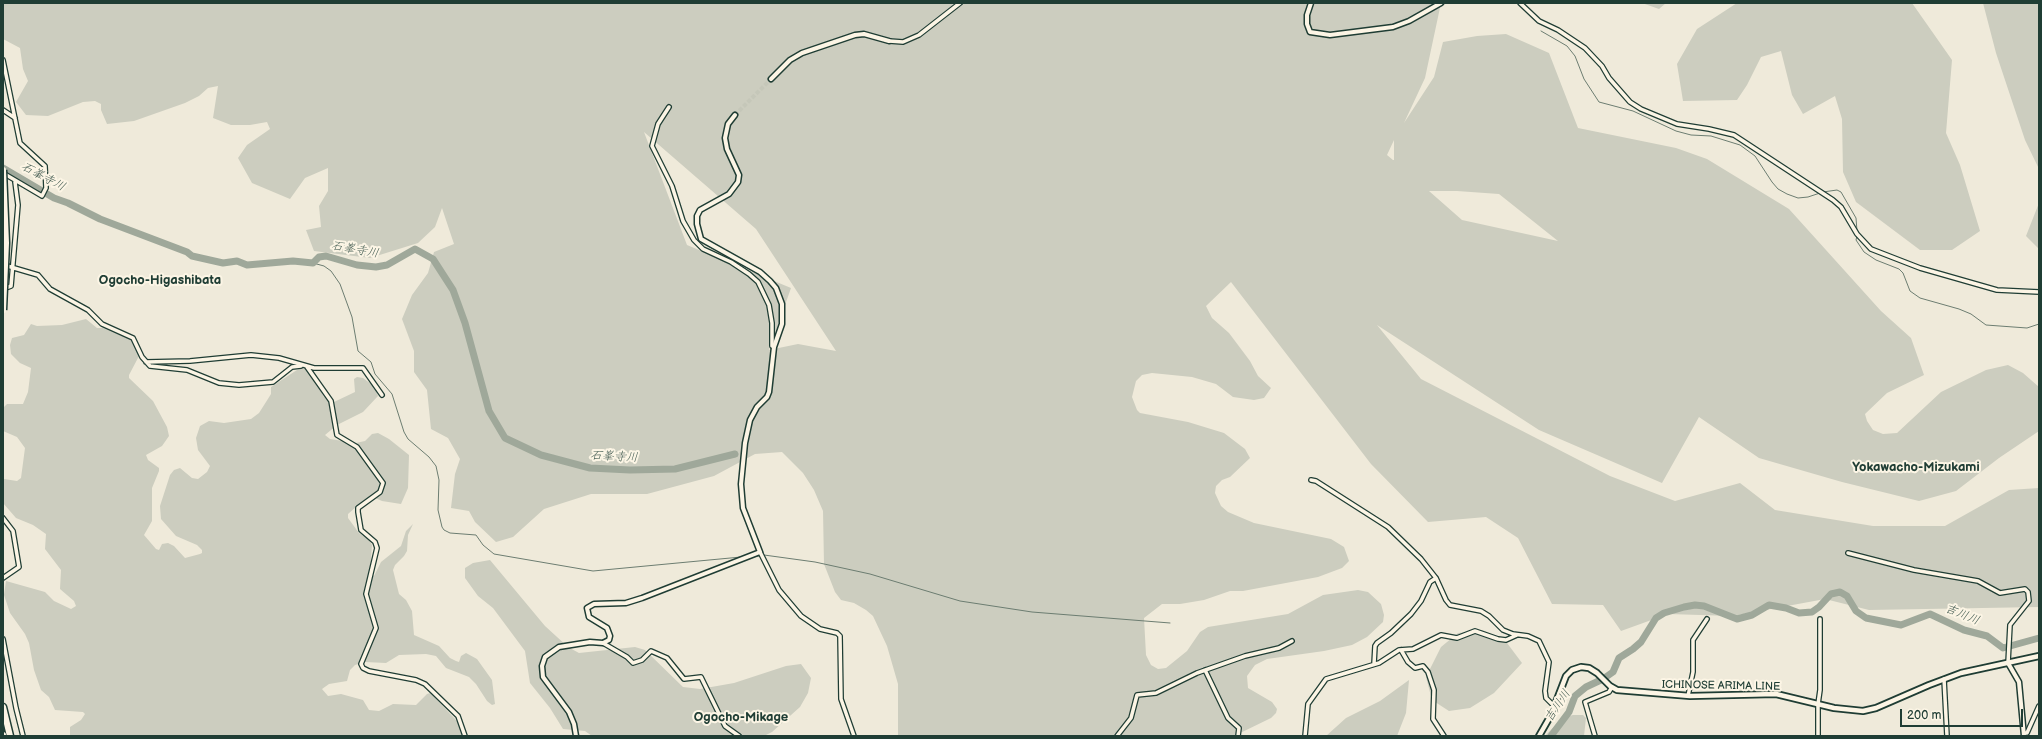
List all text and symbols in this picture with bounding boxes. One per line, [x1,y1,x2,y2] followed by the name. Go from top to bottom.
[18,159,68,195] water label: 石峯寺川
[330,239,380,261] water label: 石峯寺川
[99,273,221,289] district label: Ogocho-Higashibata
[590,449,638,465] water label: 石峯寺川
[1852,460,1980,476] district label: Yokawacho-Mizukami
[1943,602,1981,628] water label: 吉川川
[1662,678,1780,694] street label: ICHINOSE ARIMA LINE
[1542,687,1574,725] water label: 吉川川
[1902,701,2025,727] scale bar
[1907,708,1941,723] text: 200 m
[694,710,788,726] district label: Ogocho-Mikage

